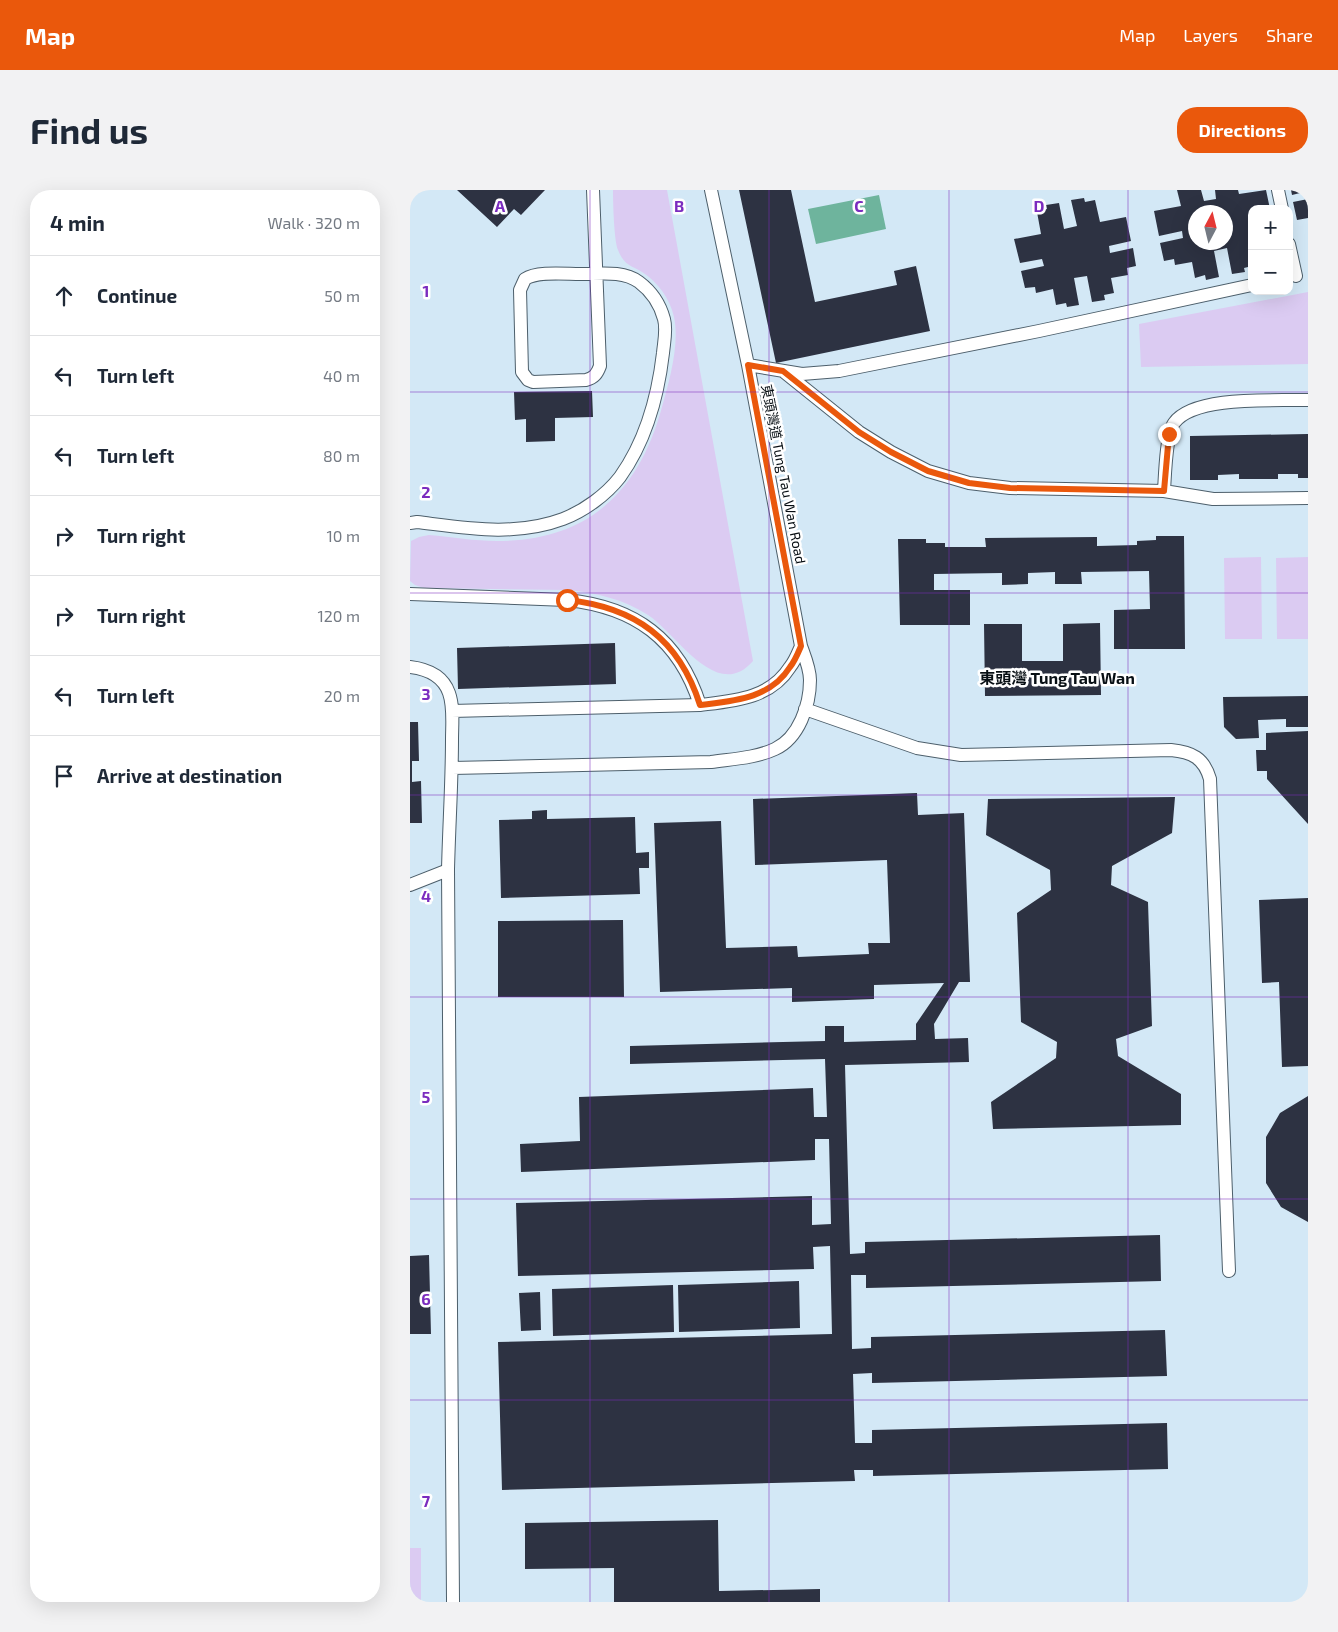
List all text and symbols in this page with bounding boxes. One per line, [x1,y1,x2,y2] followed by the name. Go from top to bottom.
[25,21,75,50] text: Map
[1119,24,1155,46] text: Map
[1183,24,1238,46] text: Layers
[1266,24,1313,46] text: Share
[1177,107,1308,153] button: Directions
[30,109,148,151] text: Find us
[495,196,506,215] text: A
[674,196,684,215] text: B
[854,196,864,215] text: C
[1034,196,1045,215] text: D
[1188,205,1233,250] north arrow
[1248,205,1293,295] map controls
[1248,205,1293,250] button: +
[50,210,105,235] text: 4 min
[267,213,360,232] text: Walk · 320 m
[1248,250,1293,295] button: −
[423,281,429,300] text: 1
[50,282,78,310] icon: ahead
[97,284,177,307] text: Continue
[324,286,360,305] text: 50 m
[50,362,78,390] icon: left
[97,364,174,387] text: Turn left
[323,366,360,385] text: 40 m
[758,383,810,565] street label: 東頭灣道 Tung Tau Wan Road
[1158,423,1181,446] route end
[50,442,78,470] icon: left
[97,444,174,467] text: Turn left
[323,446,360,465] text: 80 m
[421,482,431,501] text: 2
[50,522,78,550] icon: right
[97,524,185,547] text: Turn right
[326,526,360,545] text: 10 m
[556,589,579,612] route start
[50,602,78,630] icon: right
[97,604,185,627] text: Turn right
[317,606,360,625] text: 120 m
[979,668,1135,687] district label: 東頭灣 Tung Tau Wan
[50,682,78,710] icon: left
[97,684,174,707] text: Turn left
[421,684,431,703] text: 3
[324,686,360,705] text: 20 m
[50,762,78,790] icon: arrive
[97,764,282,787] text: Arrive at destination
[421,886,431,905] text: 4
[422,1087,431,1106] text: 5
[421,1289,431,1308] text: 6
[422,1491,431,1510] text: 7

